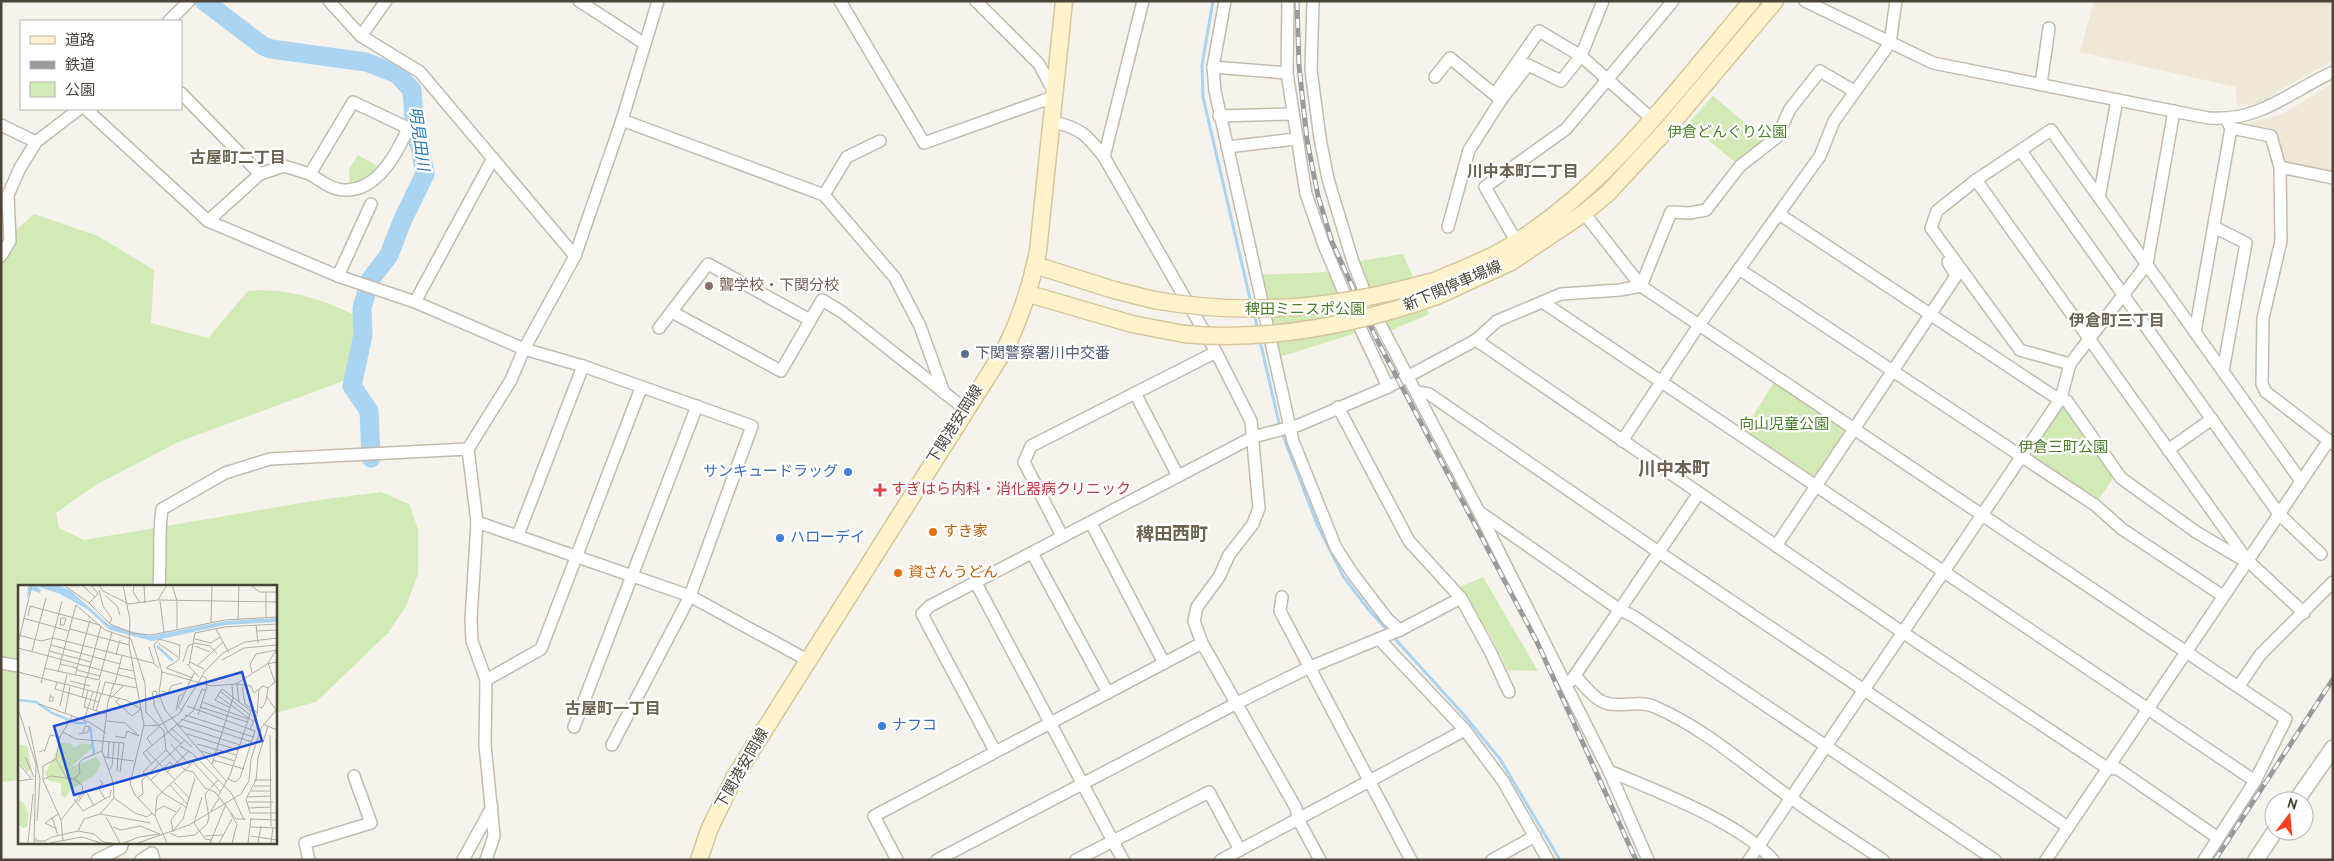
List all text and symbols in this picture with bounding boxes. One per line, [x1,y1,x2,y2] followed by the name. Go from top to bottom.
[20,20,182,110] legend
[65,32,95,51] text: 道路
[65,57,95,76] text: 鉄道
[65,82,95,101] text: 公園
[404,106,433,174] water label: 明見田川
[1667,124,1787,143] park label: 伊倉どんぐり公園
[190,149,286,169] district label: 古屋町二丁目
[1467,163,1579,183] district label: 川中本町二丁目
[1401,258,1505,316] street label: 新下関停車場線
[719,277,839,296] place label: 聾学校・下関分校
[703,280,715,292] marker: 聾学校・下関分校
[1245,301,1365,320] park label: 稗田ミニスポ公園
[2068,312,2165,332] district label: 伊倉町三丁目
[975,345,1110,364] place label: 下関警察署川中交番
[959,348,971,360] marker: 下関警察署川中交番
[924,382,988,468] street label: 下関港安岡線
[1739,416,1829,435] park label: 向山児童公園
[2018,439,2108,458] park label: 伊倉三町公園
[1638,459,1710,482] district label: 川中本町
[703,463,838,482] place label: サンキュードラッグ
[842,466,854,478] marker: サンキュードラッグ
[891,481,1131,500] place label: すぎはら内科・消化器病クリニック
[873,483,887,497] marker: すぎはら内科・消化器病クリニック
[943,523,988,542] place label: すき家
[1136,524,1208,547] district label: 稗田西町
[927,526,939,538] marker: すき家
[790,529,865,548] place label: ハローデイ
[774,532,786,544] marker: ハローデイ
[908,564,998,583] place label: 資さんうどん
[892,567,904,579] marker: 資さんうどん
[18,585,276,844] inset map
[565,700,661,720] district label: 古屋町一丁目
[892,717,937,736] place label: ナフコ
[876,720,888,732] marker: ナフコ
[712,725,774,813] street label: 下関港安岡線
[2264,791,2314,841] north arrow
[2285,795,2299,815] text: N

